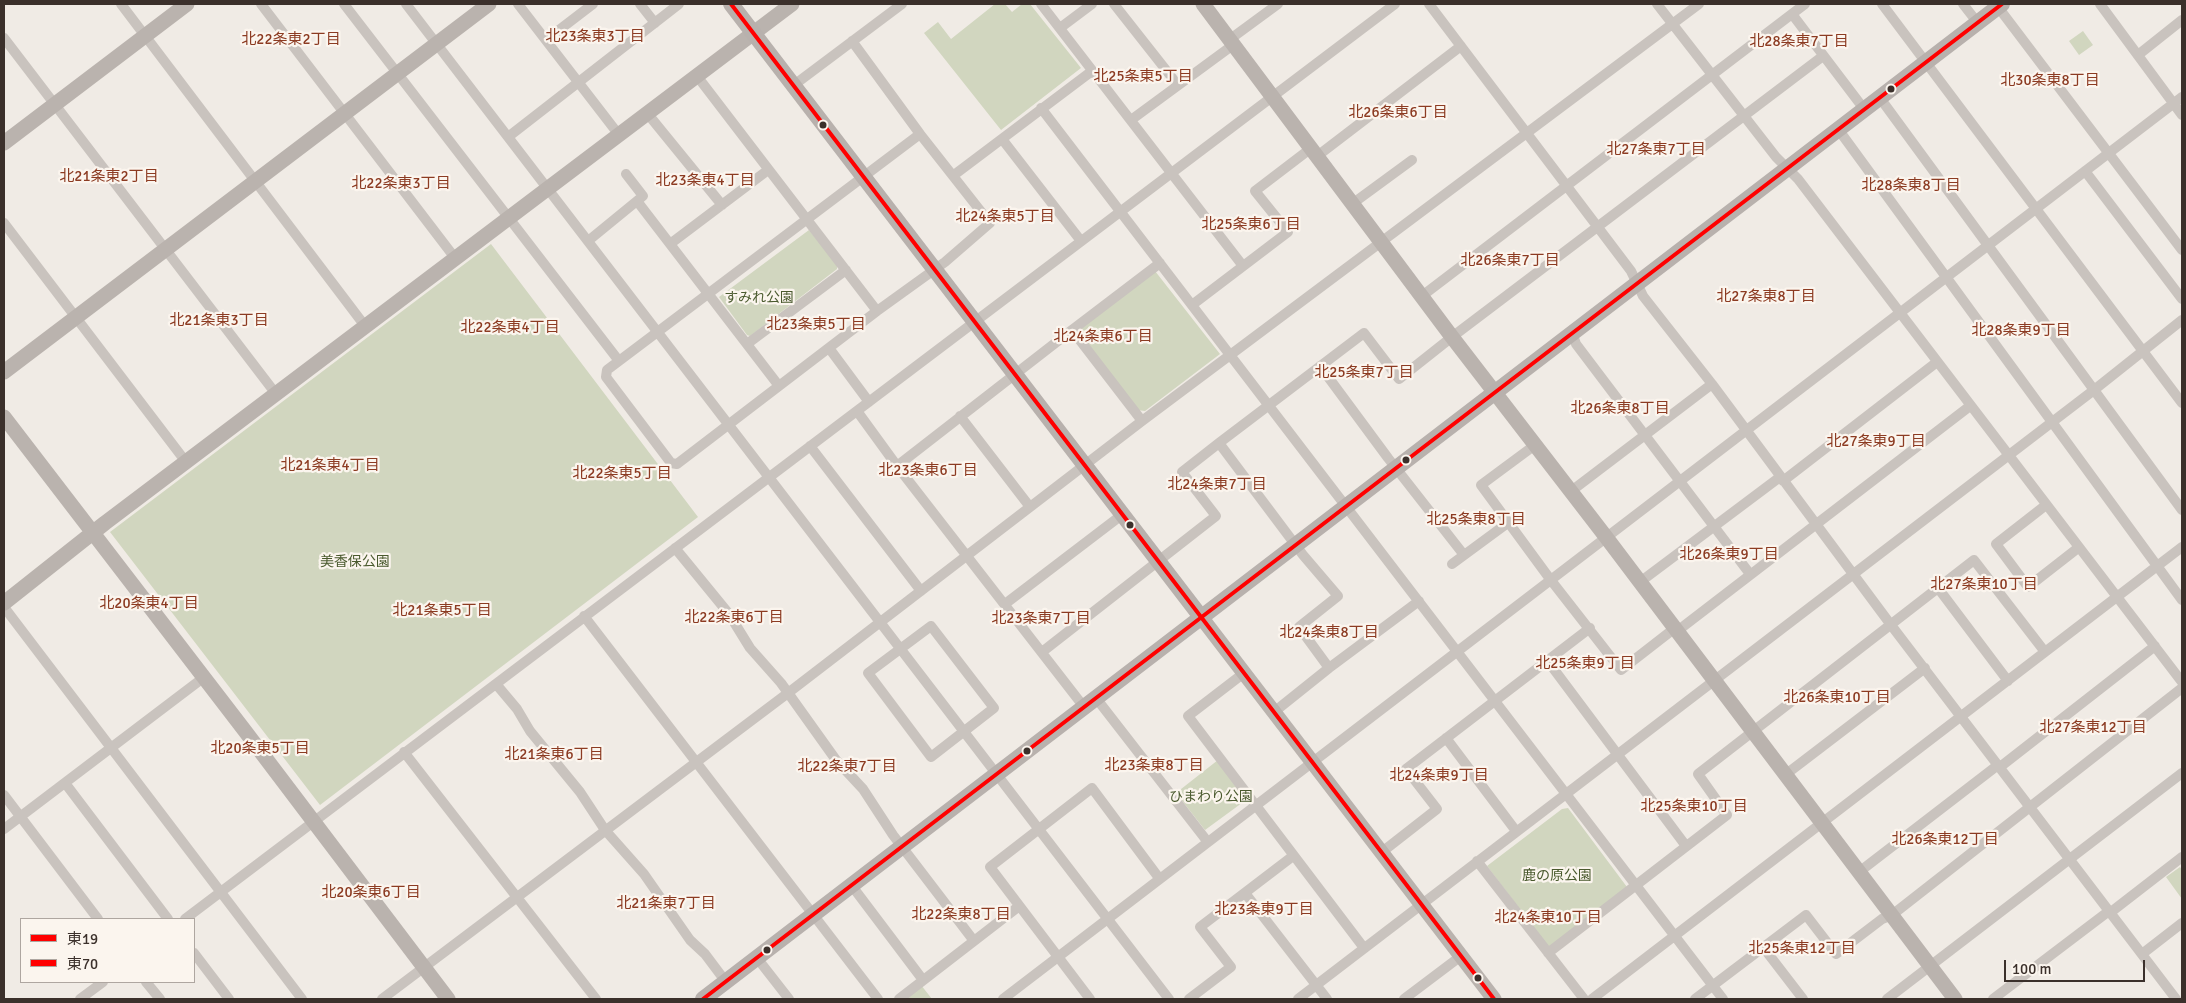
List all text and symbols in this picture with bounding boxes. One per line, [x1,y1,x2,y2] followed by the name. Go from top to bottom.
[545,28,645,46] district label: 北23条東3丁目
[241,31,341,49] district label: 北22条東2丁目
[1749,33,1849,51] district label: 北28条東7丁目
[1093,68,1193,86] district label: 北25条東5丁目
[2000,72,2100,90] district label: 北30条東8丁目
[1886,84,1896,94] unlabelled marker
[1348,104,1448,122] district label: 北26条東6丁目
[818,120,828,130] unlabelled marker
[1606,141,1706,159] district label: 北27条東7丁目
[59,168,159,186] district label: 北21条東2丁目
[655,172,755,190] district label: 北23条東4丁目
[351,175,451,193] district label: 北22条東3丁目
[1861,177,1961,195] district label: 北28条東8丁目
[955,208,1055,226] district label: 北24条東5丁目
[1201,216,1301,234] district label: 北25条東6丁目
[1460,252,1560,270] district label: 北26条東7丁目
[1716,288,1816,306] district label: 北27条東8丁目
[724,290,794,306] park label: すみれ公園
[169,312,269,330] district label: 北21条東3丁目
[766,316,866,334] district label: 北23条東5丁目
[460,319,560,337] district label: 北22条東4丁目
[1971,322,2071,340] district label: 北28条東9丁目
[1053,328,1153,346] district label: 北24条東6丁目
[1314,364,1414,382] district label: 北25条東7丁目
[1570,400,1670,418] district label: 北26条東8丁目
[1826,433,1926,451] district label: 北27条東9丁目
[1401,455,1411,465] unlabelled marker
[280,457,380,475] district label: 北21条東4丁目
[878,462,978,480] district label: 北23条東6丁目
[572,465,672,483] district label: 北22条東5丁目
[1167,476,1267,494] district label: 北24条東7丁目
[1426,511,1526,529] district label: 北25条東8丁目
[1125,520,1135,530] unlabelled marker
[1679,546,1779,564] district label: 北26条東9丁目
[320,554,390,570] park label: 美香保公園
[1930,576,2038,594] district label: 北27条東10丁目
[99,595,199,613] district label: 北20条東4丁目
[392,602,492,620] district label: 北21条東5丁目
[684,609,784,627] district label: 北22条東6丁目
[991,610,1091,628] district label: 北23条東7丁目
[1279,624,1379,642] district label: 北24条東8丁目
[1535,655,1635,673] district label: 北25条東9丁目
[1783,689,1891,707] district label: 北26条東10丁目
[2039,719,2147,737] district label: 北27条東12丁目
[210,740,310,758] district label: 北20条東5丁目
[504,746,604,764] district label: 北21条東6丁目
[1022,746,1032,756] unlabelled marker
[1104,757,1204,775] district label: 北23条東8丁目
[797,758,897,776] district label: 北22条東7丁目
[1389,767,1489,785] district label: 北24条東9丁目
[1169,789,1253,805] park label: ひまわり公園
[1640,798,1748,816] district label: 北25条東10丁目
[1891,831,1999,849] district label: 北26条東12丁目
[1522,868,1592,884] park label: 鹿の原公園
[321,884,421,902] district label: 北20条東6丁目
[616,895,716,913] district label: 北21条東7丁目
[1214,901,1314,919] district label: 北23条東9丁目
[911,906,1011,924] district label: 北22条東8丁目
[1494,909,1602,927] district label: 北24条東10丁目
[20,918,195,983] legend
[67,930,98,948] text: 東19
[1748,940,1856,958] district label: 北25条東12丁目
[762,945,772,955] unlabelled marker
[2006,950,2147,982] scale bar
[67,955,98,973] text: 東70
[2012,960,2052,978] text: 100 m
[1473,973,1483,983] unlabelled marker

